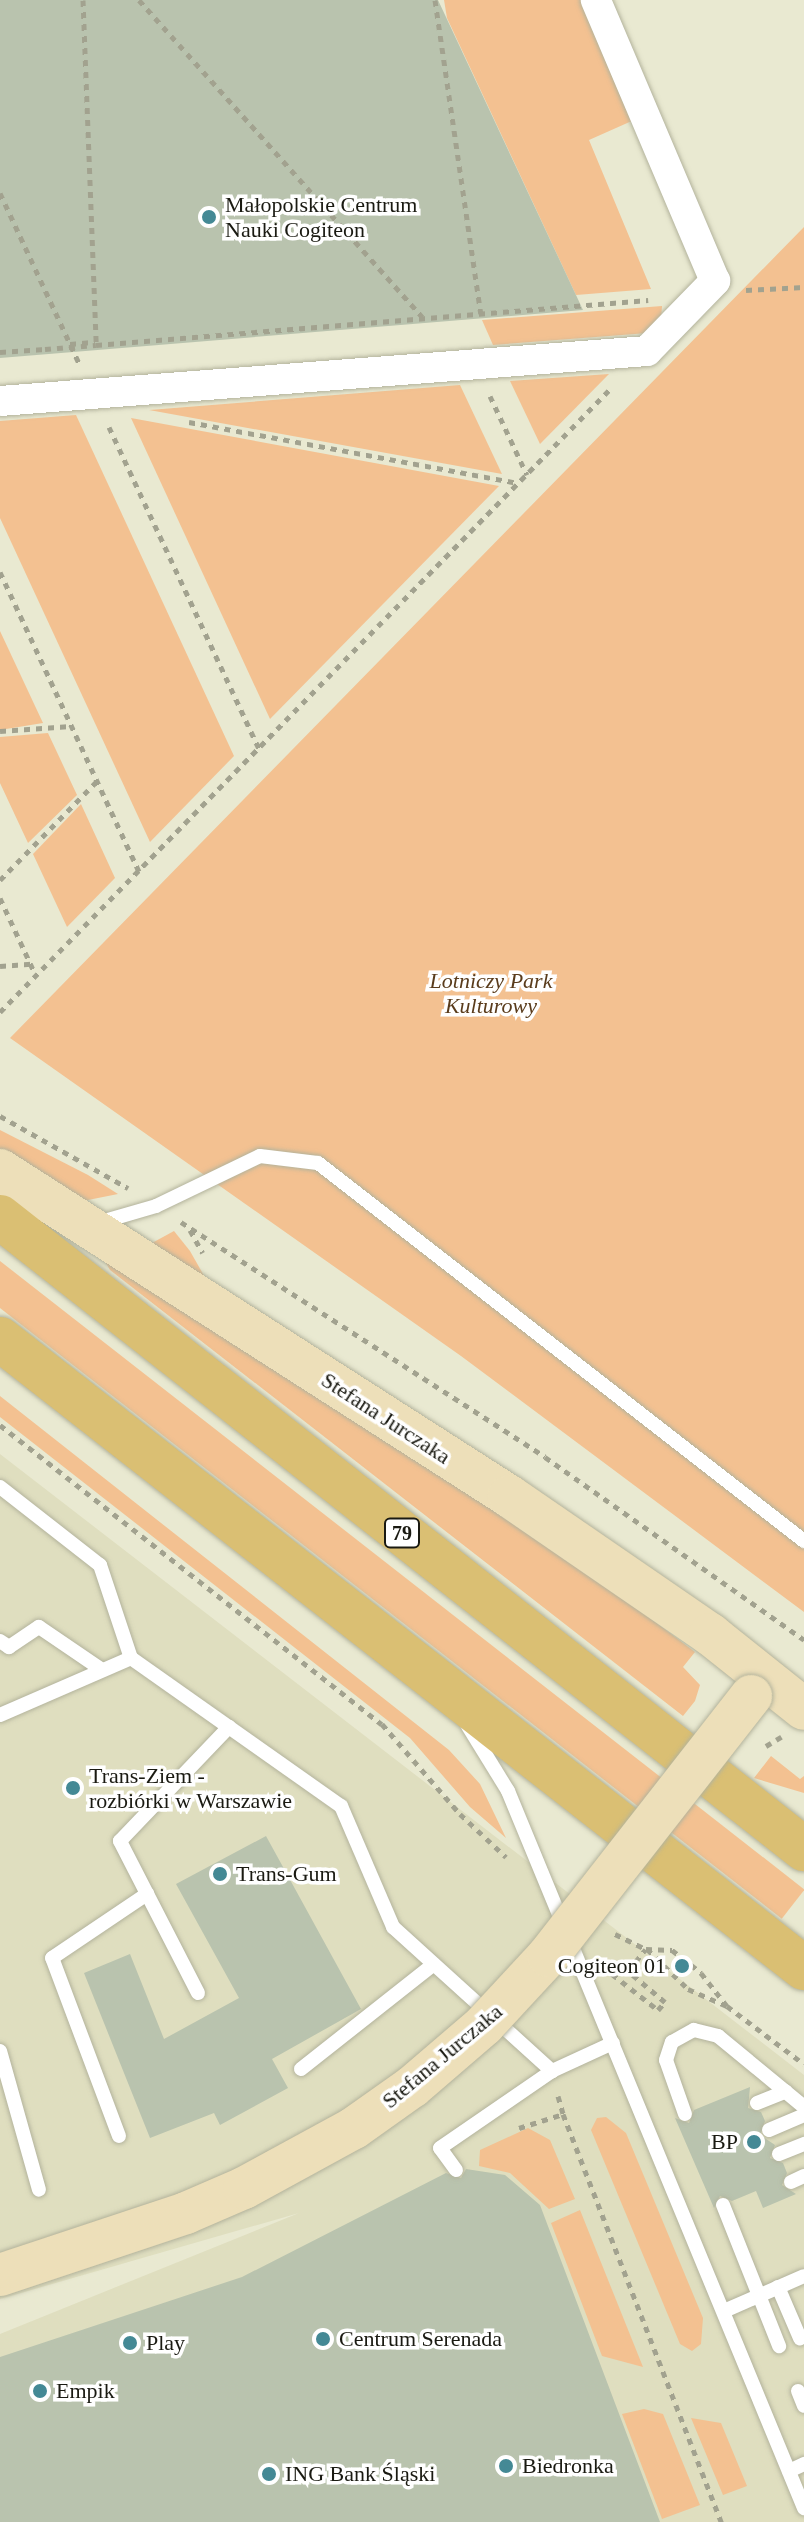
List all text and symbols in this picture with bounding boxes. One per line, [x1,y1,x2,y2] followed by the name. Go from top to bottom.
[225,191,417,242] place label: Małopolskie Centrum Nauki Cogiteon
[200,208,218,226] marker: Małopolskie Centrum Nauki Cogiteon
[430,967,552,1018] park label: Lotniczy Park Kulturowy
[317,1367,455,1469] street label: Stefana Jurczaka
[384,1517,420,1549] road number: 79
[89,1762,292,1814] place label: Trans-Ziem - rozbiórki w Warszawie
[64,1779,82,1797] marker: Trans-Ziem - rozbiórki w Warszawie
[236,1861,337,1887] place label: Trans-Gum
[211,1865,229,1883] marker: Trans-Gum
[558,1953,666,1979] place label: Cogiteon 01
[673,1957,691,1975] marker: Cogiteon 01
[377,1998,507,2114] street label: Stefana Jurczaka
[711,2129,738,2155] place label: BP
[745,2133,763,2151] marker: BP
[339,2326,502,2352] place label: Centrum Serenada
[146,2330,185,2356] place label: Play
[314,2330,332,2348] marker: Centrum Serenada
[121,2334,139,2352] marker: Play
[56,2378,115,2404] place label: Empik
[31,2382,49,2400] marker: Empik
[522,2453,614,2479] place label: Biedronka
[497,2457,515,2475] marker: Biedronka
[285,2461,435,2487] place label: ING Bank Śląski
[260,2465,278,2483] marker: ING Bank Śląski

